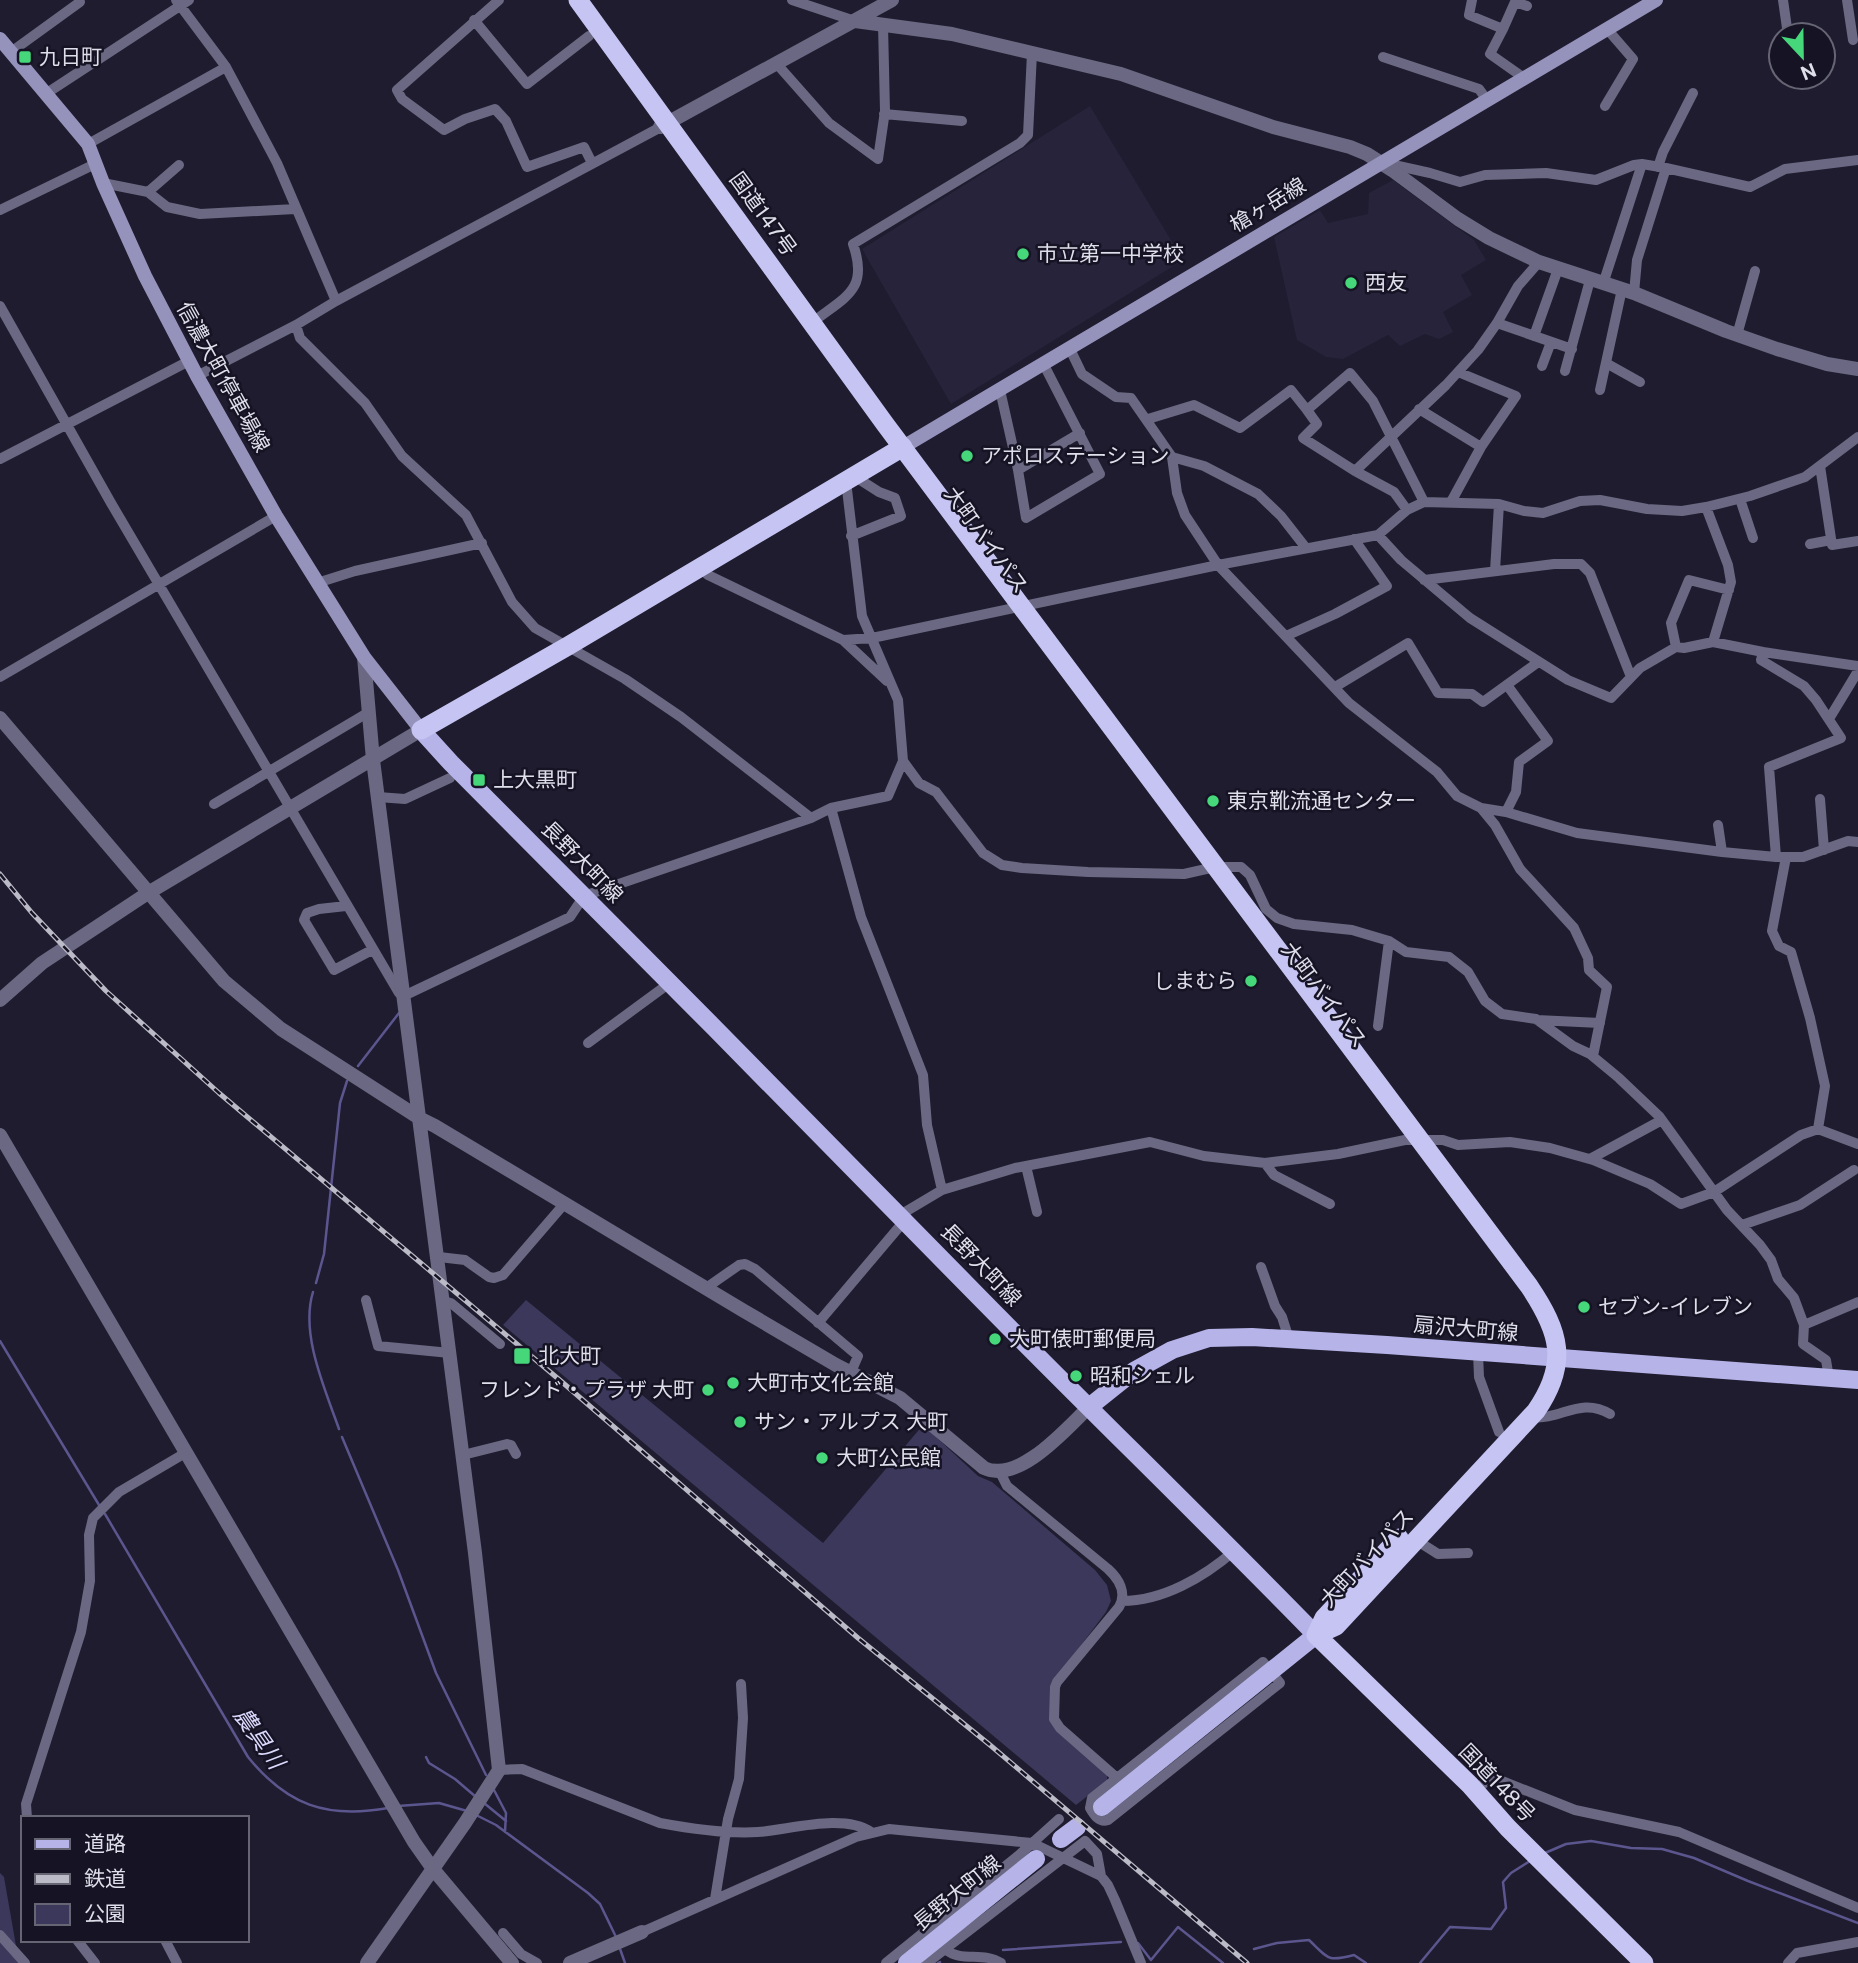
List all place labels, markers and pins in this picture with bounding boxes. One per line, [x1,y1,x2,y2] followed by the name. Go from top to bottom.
[39,44,102,69] place label: 九日町
[17,49,33,65] marker: 九日町
[1037,241,1184,266] place label: 市立第一中学校
[1015,246,1031,262] marker: 市立第一中学校
[1365,270,1407,295] place label: 西友
[1343,275,1359,291] marker: 西友
[981,443,1170,468] place label: アポロステーション
[959,448,975,464] marker: アポロステーション
[493,767,577,792] place label: 上大黒町
[471,772,487,788] marker: 上大黒町
[1227,788,1416,813] place label: 東京靴流通センター
[1205,793,1221,809] marker: 東京靴流通センター
[1153,968,1237,993] place label: しまむら
[1243,973,1259,989] marker: しまむら
[1598,1294,1753,1319] place label: セブン-イレブン
[1576,1299,1592,1315] marker: セブン-イレブン
[1009,1326,1156,1351] place label: 大町俵町郵便局
[987,1331,1003,1347] marker: 大町俵町郵便局
[538,1343,601,1368] place label: 北大町
[512,1346,532,1366] marker: 北大町
[1090,1363,1195,1388] place label: 昭和シェル
[1068,1368,1084,1384] marker: 昭和シェル
[747,1370,894,1395] place label: 大町市文化会館
[725,1375,741,1391] marker: 大町市文化会館
[479,1377,694,1402] place label: フレンド・プラザ 大町
[700,1382,716,1398] marker: フレンド・プラザ 大町
[754,1409,948,1434] place label: サン・アルプス 大町
[732,1414,748,1430] marker: サン・アルプス 大町
[836,1445,941,1470] place label: 大町公民館
[814,1450,830,1466] marker: 大町公民館

